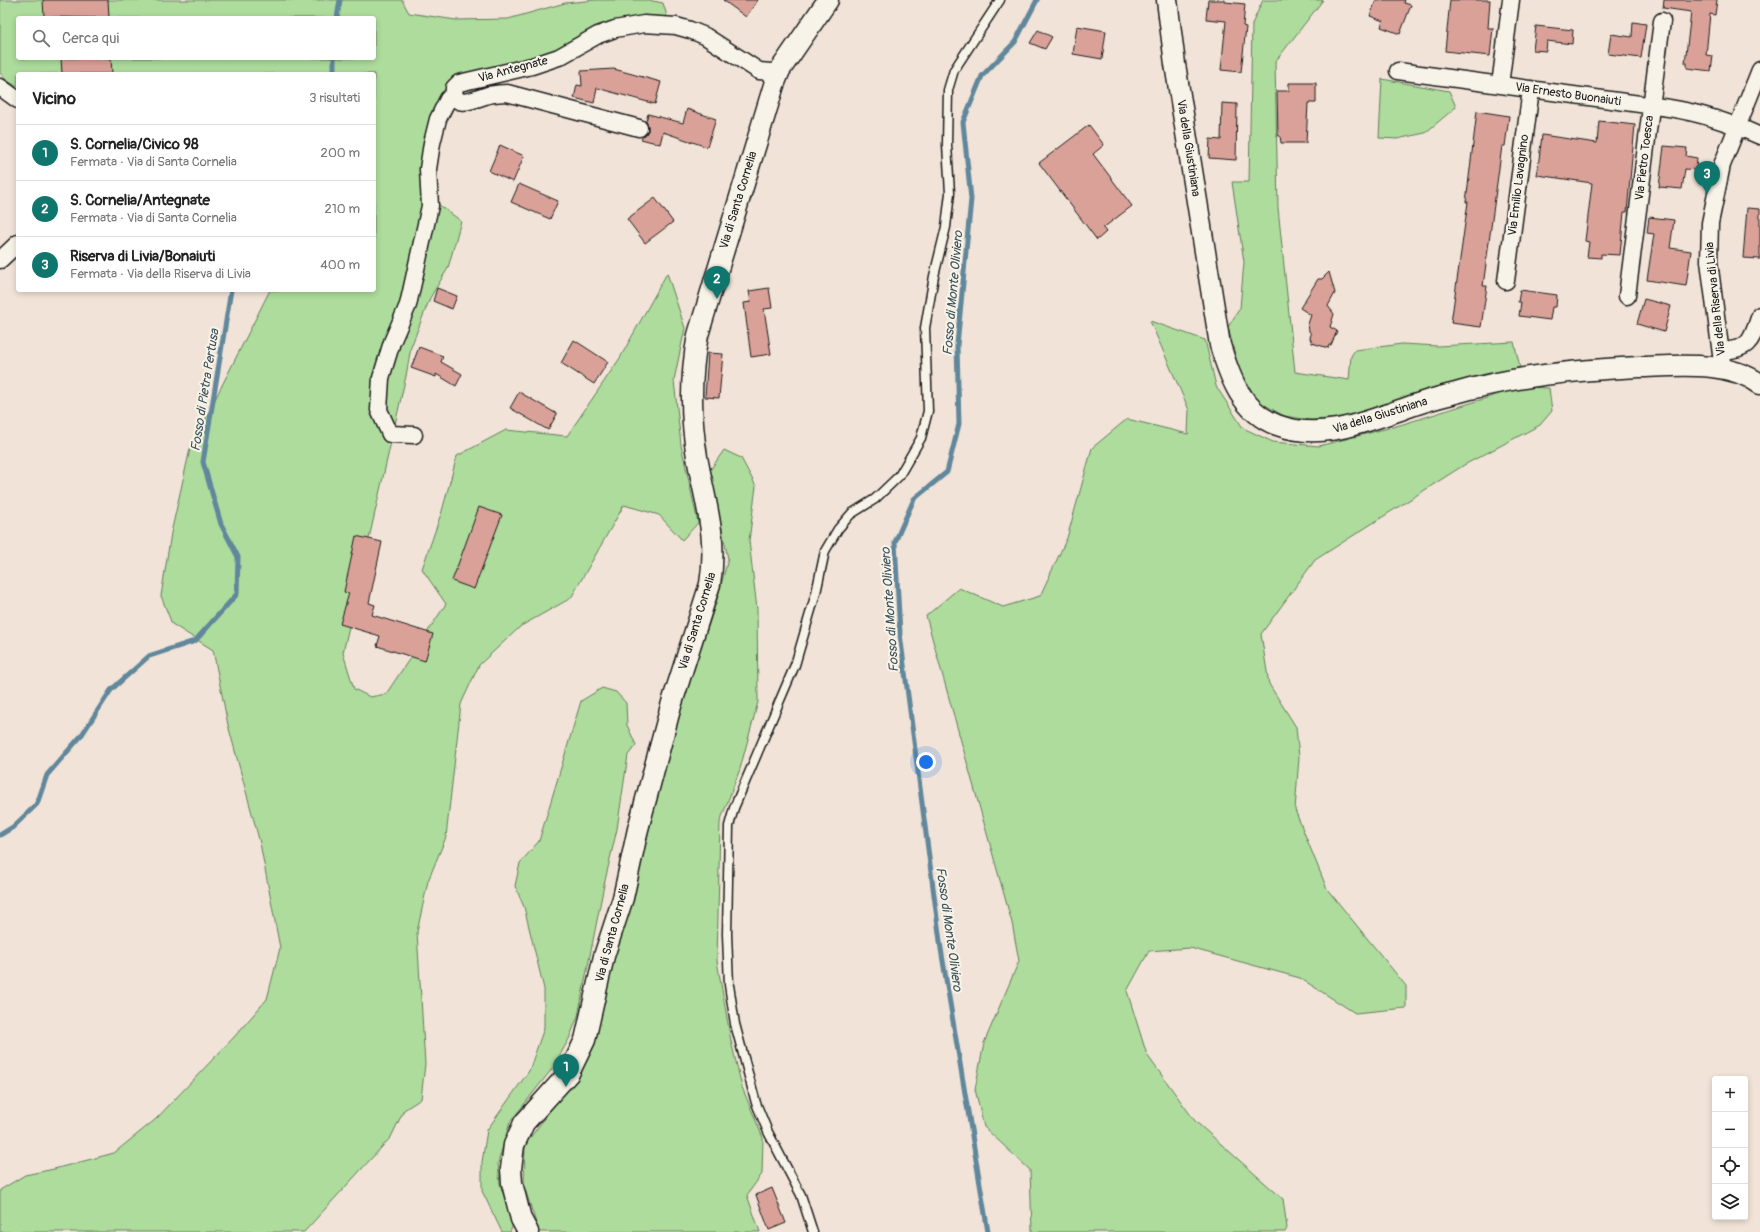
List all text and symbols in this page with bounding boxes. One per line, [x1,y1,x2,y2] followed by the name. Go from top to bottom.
[16,16,376,60] search box
[30,27,52,49] icon: search
[62,29,119,48] text: Cerca qui
[477,53,550,86] street label: Via Antegnate
[1514,80,1622,109] street label: Via Ernesto Buonaiuti
[32,88,76,109] text: Vicino
[309,90,360,106] text: 3 risultati
[1173,98,1204,198] street label: Via della Giustiniana
[1632,114,1657,201] street label: Via Pietro Toesca
[1505,133,1532,237] street label: Via Emilio Lavagnino
[70,135,198,154] text: S. Cornelia/Civico 98
[42,145,48,161] text: 1
[321,145,360,161] text: 200 m
[716,149,761,251] street label: Via di Santa Cornelia
[70,154,237,170] text: Fermata · Via di Santa Cornelia
[1694,161,1720,194] pin: 3
[70,191,210,210] text: S. Cornelia/Antegnate
[41,201,49,217] text: 2
[324,201,360,217] text: 210 m
[70,210,237,226] text: Fermata · Via di Santa Cornelia
[940,229,967,356] water label: Fosso di Monte Oliviero
[1702,241,1729,357] street label: Via della Riserva di Livia
[70,247,215,266] text: Riserva di Livia/Bonaiuti
[41,257,49,273] text: 3
[320,257,360,273] text: 400 m
[70,266,251,282] text: Fermata · Via della Riserva di Livia
[704,266,730,299] pin: 2
[187,327,223,452] water label: Fosso di Pietra Pertusa
[1331,394,1430,437] street label: Via della Giustiniana
[878,546,902,673] water label: Fosso di Monte Oliviero
[675,570,720,672] street label: Via di Santa Cornelia
[916,752,936,772] your location
[932,866,966,993] water label: Fosso di Monte Oliviero
[592,882,633,984] street label: Via di Santa Cornelia
[553,1054,579,1087] pin: 1
[1712,1076,1748,1220] map controls
[1712,1076,1748,1112] button: +
[1712,1112,1748,1148] button: −
[1712,1148,1748,1184] button: locate
[1712,1184,1748,1220] button: layers

